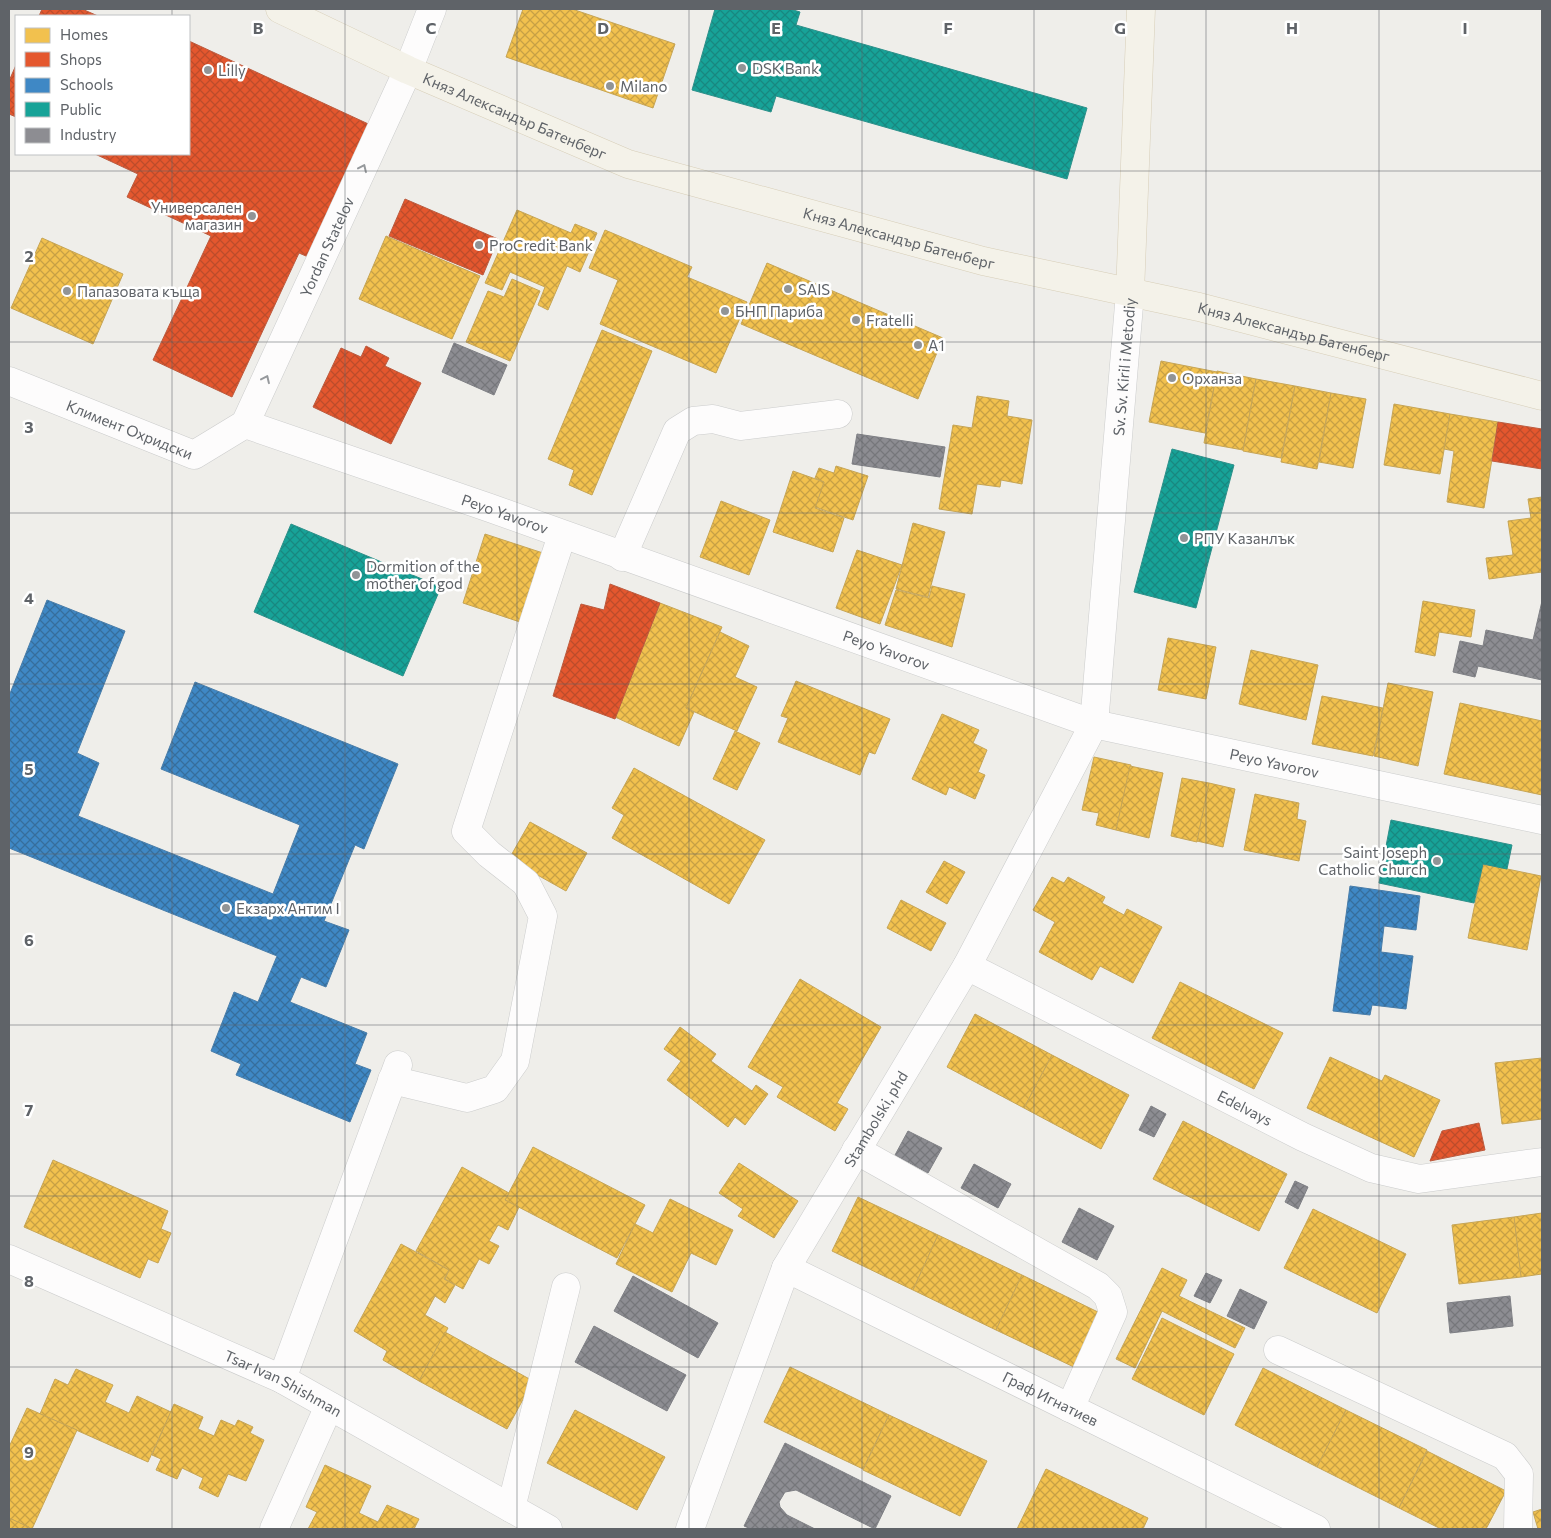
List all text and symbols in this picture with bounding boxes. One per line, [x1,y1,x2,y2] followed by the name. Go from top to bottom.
[15,15,190,155] legend
[253,18,264,37] text: B
[426,18,437,37] text: C
[597,18,609,37] text: D
[771,18,781,37] text: E
[943,18,953,37] text: F
[1114,18,1126,37] text: G
[1286,18,1298,37] text: H
[1462,18,1468,37] text: I
[60,25,108,43] text: Homes
[60,50,102,68] text: Shops
[752,59,819,77] place label: DSK Bank
[218,61,246,79] place label: Lilly
[736,62,748,74] marker: DSK Bank
[202,64,214,76] marker: Lilly
[420,69,610,163] street label: Княз Александър Батенберг
[60,75,114,93] text: Schools
[620,77,667,95] place label: Milano
[604,80,616,92] marker: Milano
[60,100,102,118] text: Public
[60,125,117,143] text: Industry
[357,164,367,173] one-way arrow
[296,194,357,300] street label: Yordan Statelov
[151,198,242,233] place label: Универсален магазин
[801,203,997,272] street label: Княз Александър Батенберг
[246,210,258,222] marker: Универсален магазин
[489,236,593,254] place label: ProCredit Bank
[473,239,485,251] marker: ProCredit Bank
[24,246,34,265] text: 2
[798,280,830,298] place label: SAIS
[77,282,200,300] place label: Папазовата къща
[782,283,794,295] marker: SAIS
[61,285,73,297] marker: Папазовата къща
[1109,297,1139,436] street label: Sv. Sv. Kiril i Metodiy
[1196,298,1392,365] street label: Княз Александър Батенберг
[735,302,823,320] place label: БНП Париба
[719,305,731,317] marker: БНП Париба
[866,311,914,329] place label: Fratelli
[850,314,862,326] marker: Fratelli
[928,336,945,354] place label: A1
[912,339,924,351] marker: A1
[1182,369,1242,387] place label: Орханза
[1166,372,1178,384] marker: Орханза
[259,375,270,384] one-way arrow
[64,396,196,463] street label: Климент Охридски
[24,417,34,436] text: 3
[459,490,551,537] street label: Peyo Yavorov
[1194,529,1295,547] place label: РПУ Казанлък
[1178,532,1190,544] marker: РПУ Казанлък
[366,557,480,592] place label: Dormition of the mother of god
[350,569,362,581] marker: Dormition of the mother of god
[24,588,34,607] text: 4
[841,626,932,674] street label: Peyo Yavorov
[1228,744,1321,781] street label: Peyo Yavorov
[24,759,34,778] text: 5
[1318,843,1427,878] place label: Saint Joseph Catholic Church
[1431,855,1443,867] marker: Saint Joseph Catholic Church
[236,899,340,917] place label: Екзарх Антим I
[220,902,232,914] marker: Екзарх Антим I
[24,930,34,949] text: 6
[840,1068,911,1170] street label: Stambolski, phd
[1215,1086,1276,1129] street label: Edelvays
[25,1100,34,1119] text: 7
[24,1271,34,1290] text: 8
[222,1346,345,1420] street label: Tsar Ivan Shishman
[1000,1367,1101,1429] street label: Граф Игнатиев
[24,1442,34,1461] text: 9

